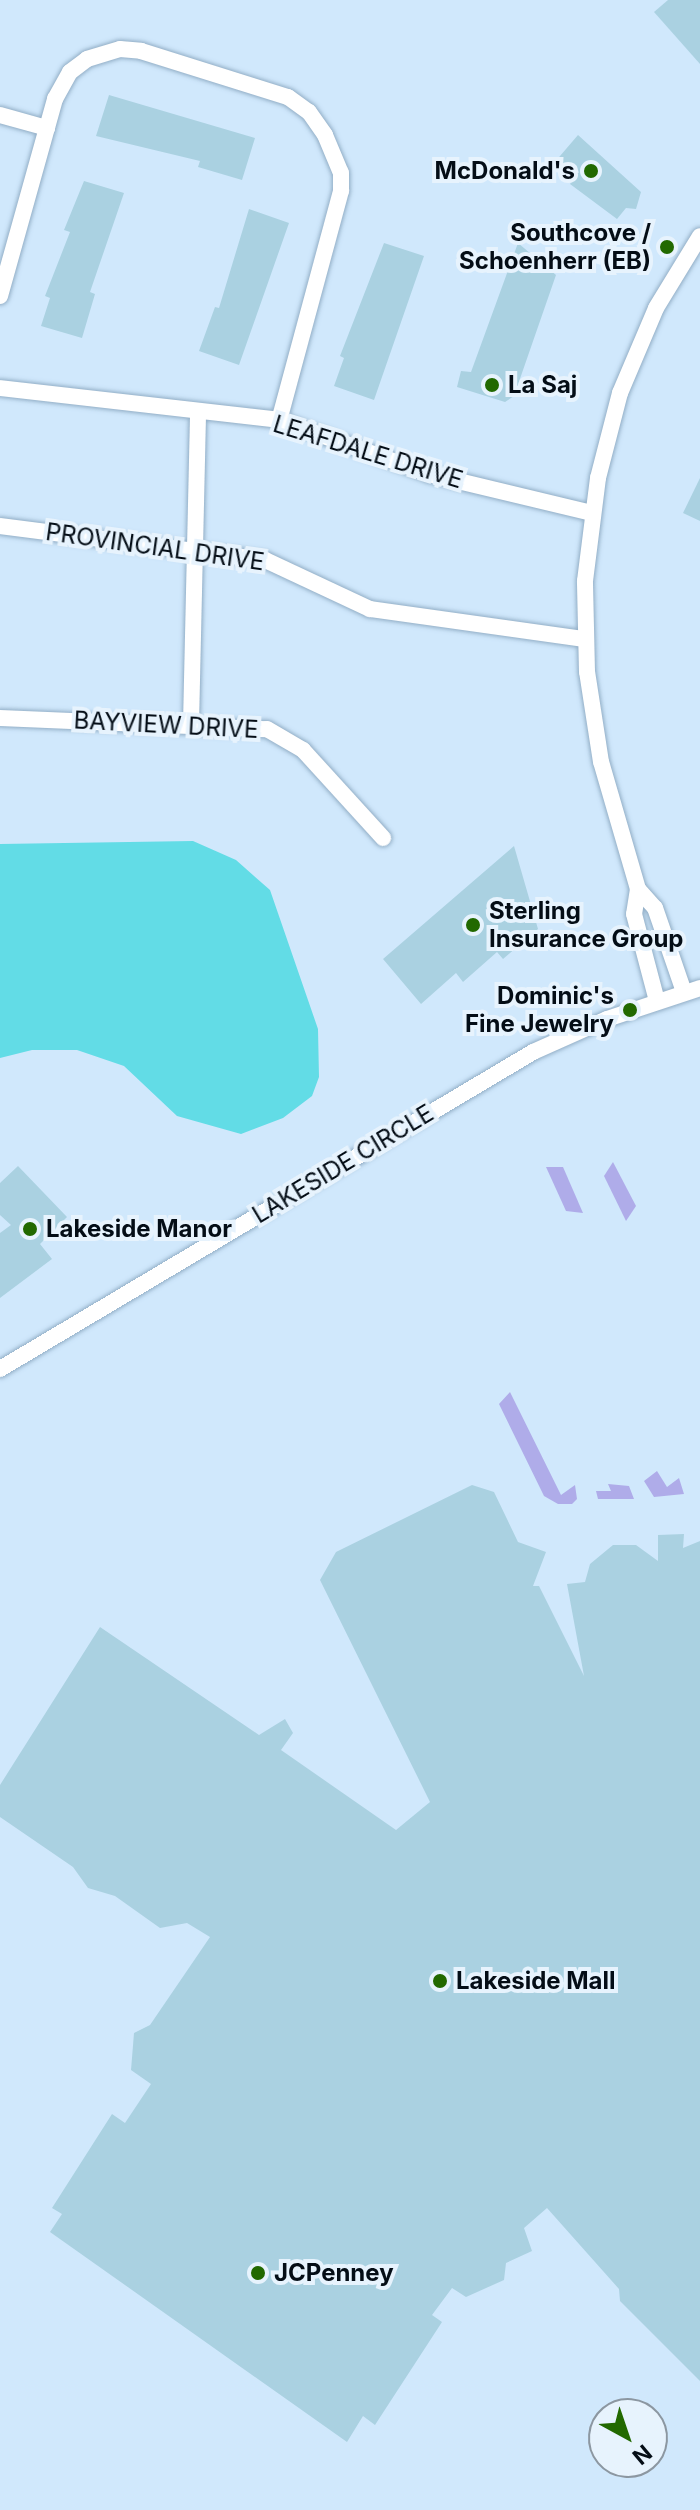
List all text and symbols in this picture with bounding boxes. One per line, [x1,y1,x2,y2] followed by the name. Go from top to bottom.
[435,157,575,185] place label: McDonald's
[582,162,600,180] marker: McDonald's
[459,219,651,275] place label: Southcove / Schoenherr (EB)
[658,238,676,256] marker: Southcove / Schoenherr (EB)
[508,371,577,399] place label: La Saj
[483,376,501,394] marker: La Saj
[270,409,466,495] street label: LEAFDALE DRIVE
[44,517,266,577] street label: PROVINCIAL DRIVE
[73,706,259,744] street label: BAYVIEW DRIVE
[489,897,683,953] place label: Sterling Insurance Group
[464,916,482,934] marker: Sterling Insurance Group
[465,982,614,1038] place label: Dominic's Fine Jewelry
[621,1001,639,1019] marker: Dominic's Fine Jewelry
[247,1099,439,1229] street label: LAKESIDE CIRCLE
[46,1215,232,1243] place label: Lakeside Manor
[21,1220,39,1238] marker: Lakeside Manor
[456,1967,616,1995] place label: Lakeside Mall
[431,1972,449,1990] marker: Lakeside Mall
[274,2259,394,2287] place label: JCPenney
[249,2264,267,2282] marker: JCPenney
[588,2398,668,2478] north arrow
[627,2440,657,2470] text: N

